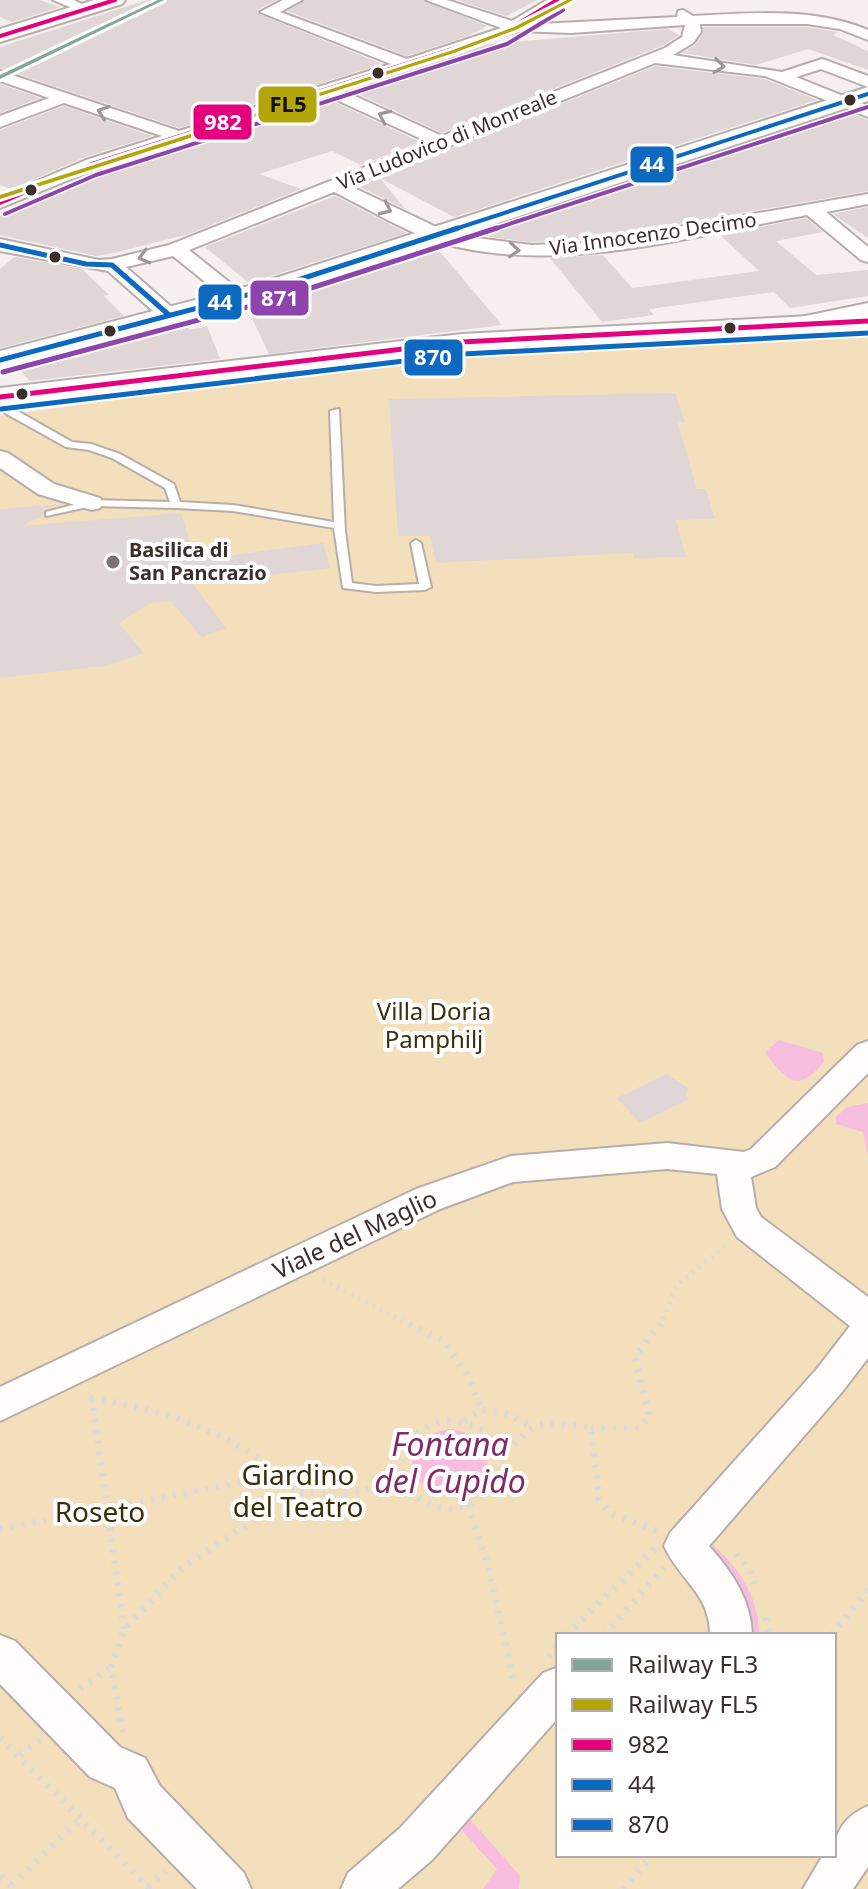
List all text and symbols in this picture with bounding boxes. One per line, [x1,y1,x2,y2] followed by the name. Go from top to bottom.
[712,57,726,74] one-way arrow
[370,65,386,81] unlabelled marker
[333,83,561,196] street label: Via Ludovico di Monreale
[257,85,318,124] line badge: FL5
[270,88,306,118] text: FL5
[842,92,858,108] unlabelled marker
[192,103,253,141] line badge: 982
[97,105,111,121] one-way arrow
[204,106,242,136] text: 982
[378,109,392,125] one-way arrow
[629,145,675,184] line badge: 44
[639,148,665,178] text: 44
[23,182,39,198] unlabelled marker
[378,200,393,216] one-way arrow
[548,206,758,261] street label: Via Innocenzo Decimo
[508,241,521,258] one-way arrow
[137,248,151,265] one-way arrow
[47,249,63,265] unlabelled marker
[249,279,310,317] line badge: 871
[261,282,299,312] text: 871
[197,283,243,321] line badge: 44
[207,286,233,316] text: 44
[722,320,738,336] unlabelled marker
[102,323,118,339] unlabelled marker
[403,338,464,377] line badge: 870
[414,341,452,371] text: 870
[14,386,30,402] unlabelled marker
[129,536,267,586] place label: Basilica di San Pancrazio
[104,553,122,571] marker: Basilica di San Pancrazio
[377,994,491,1055] park label: Villa Doria Pamphilj
[267,1181,442,1286] street label: Viale del Maglio
[374,1422,526,1502] water label: Fontana del Cupido
[233,1455,363,1525] park label: Giardino del Teatro
[55,1492,145,1530] park label: Roseto
[556,1633,836,1857] legend
[628,1647,758,1680] text: Railway FL3
[628,1687,758,1720] text: Railway FL5
[628,1727,669,1760] text: 982
[628,1767,656,1800] text: 44
[628,1807,669,1840] text: 870

